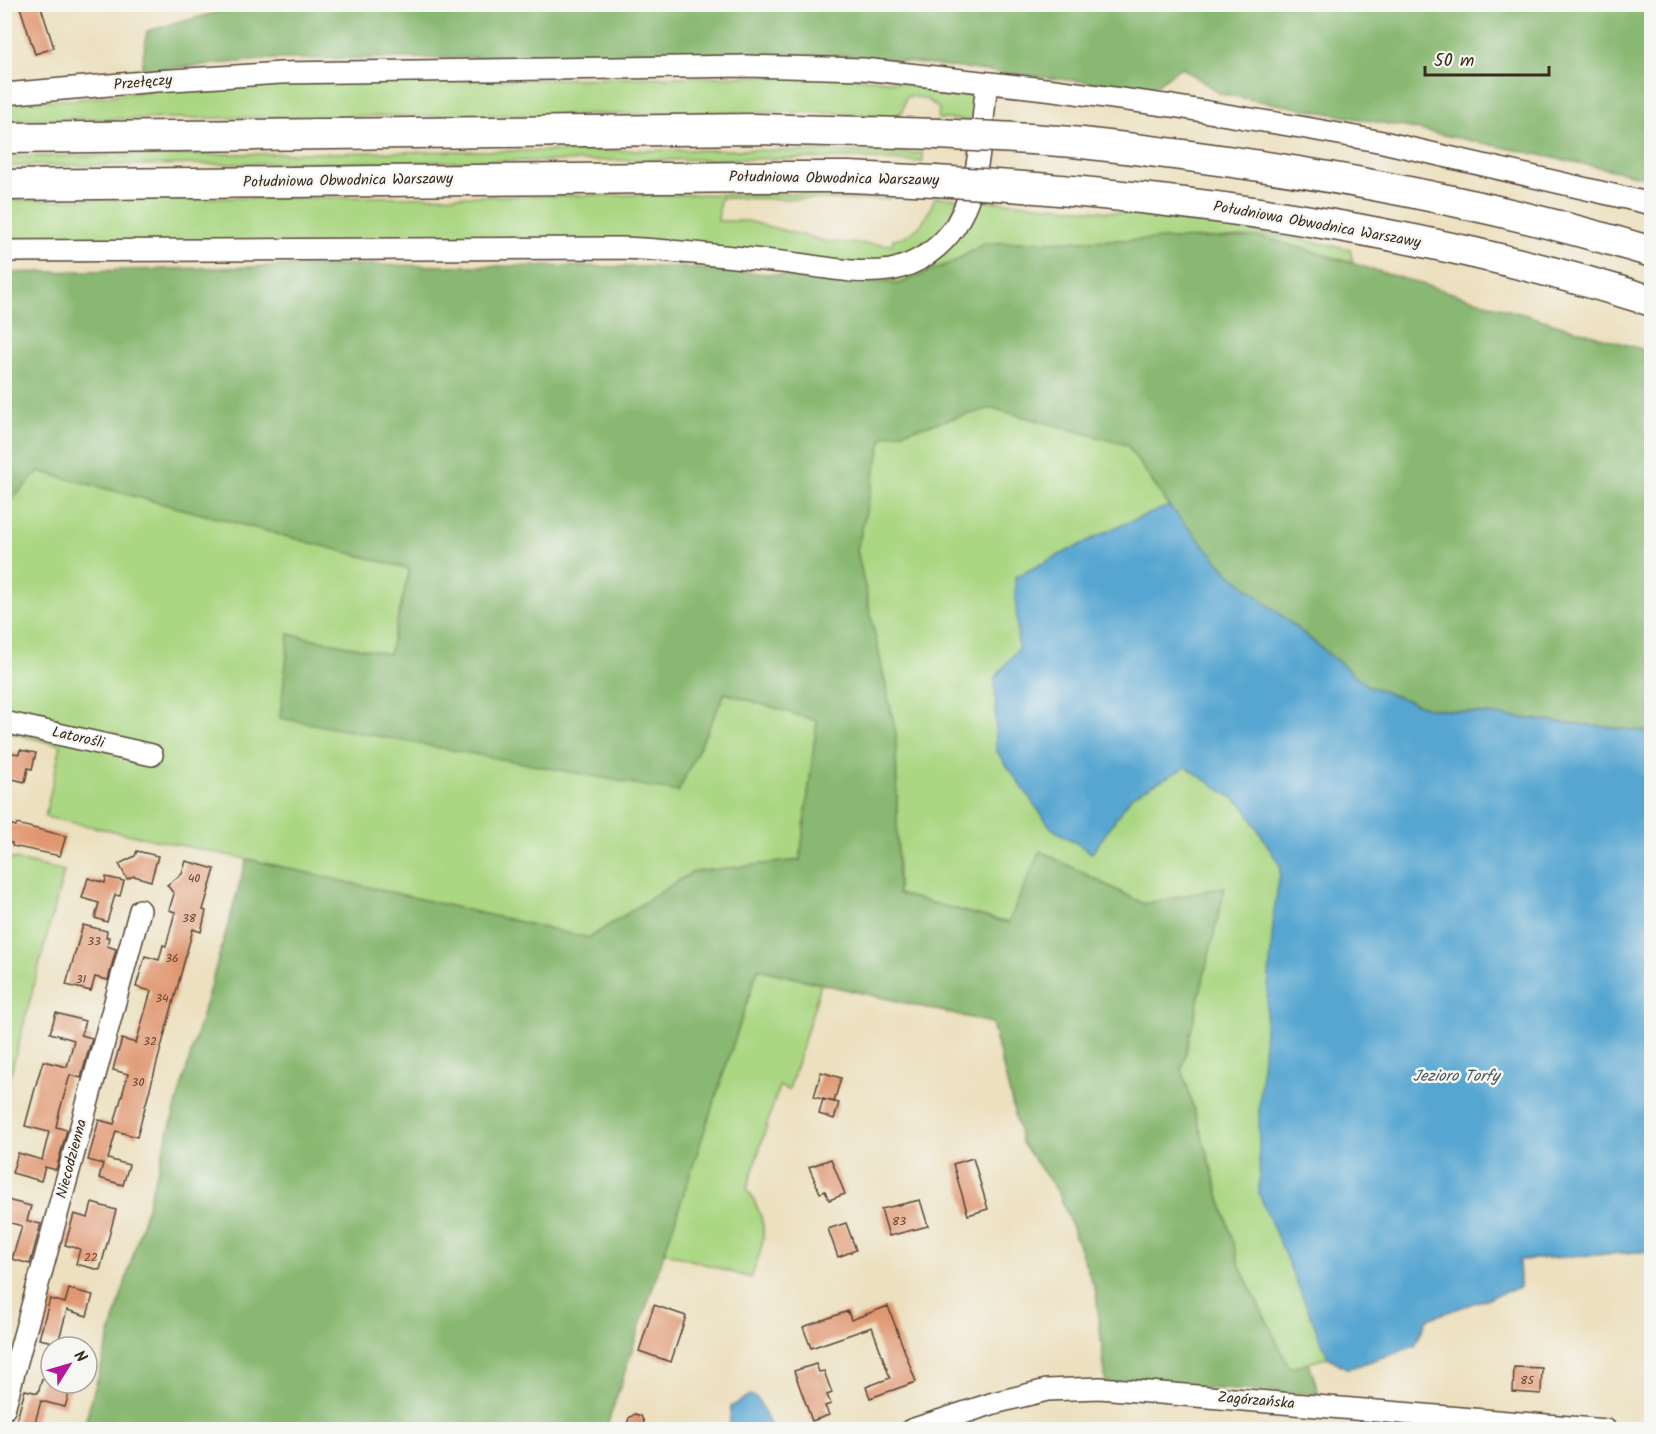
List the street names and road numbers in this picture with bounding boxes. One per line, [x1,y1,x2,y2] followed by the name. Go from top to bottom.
[113,68,174,98] street label: Przełęczy
[729,165,940,193] street label: Południowa Obwodnica Warszawy
[243,167,454,195] street label: Południowa Obwodnica Warszawy
[1211,195,1424,255] street label: Południowa Obwodnica Warszawy
[49,720,108,756] street label: Latorośli
[50,1117,94,1201] street label: Niecodzienna
[1216,1386,1296,1416] street label: Zagórzańska

